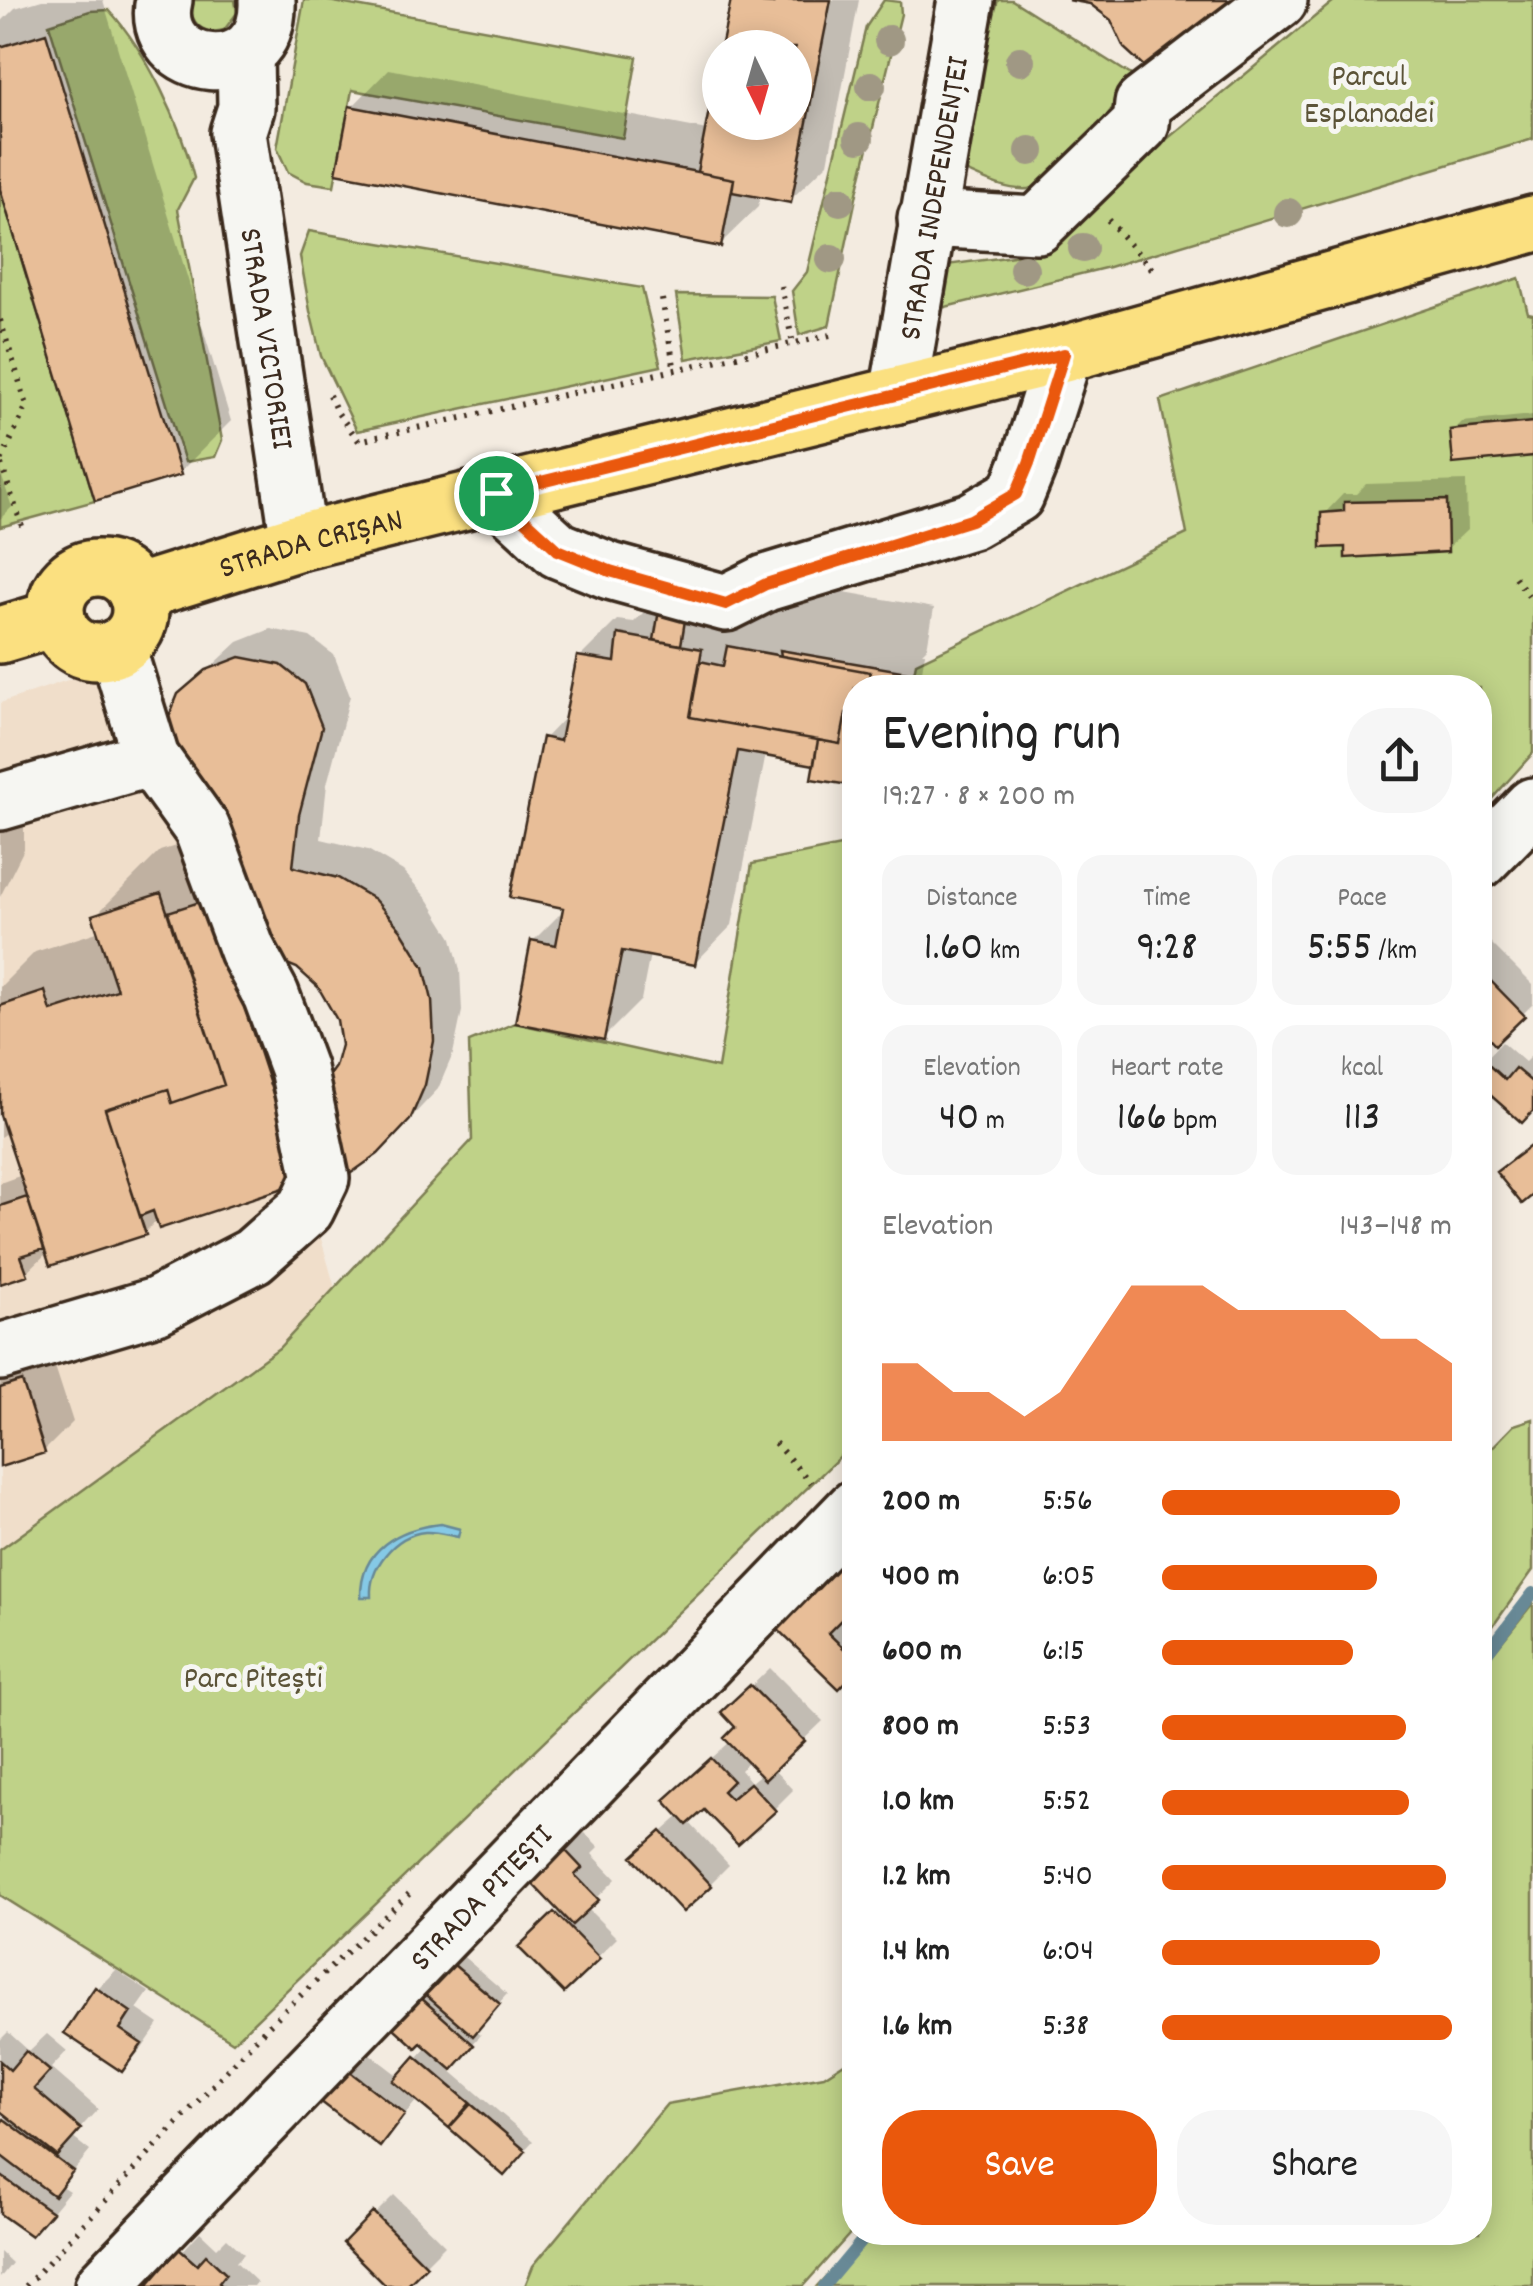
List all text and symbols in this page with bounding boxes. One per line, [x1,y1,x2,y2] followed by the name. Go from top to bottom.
[702,30,812,140] north arrow
[702,30,812,140] map controls
[890,53,984,344] street label: STRADA INDEPENDENȚEI
[1304,56,1434,139] park label: Parcul Esplanadei
[224,225,303,453] street label: STRADA VICTORIEI
[454,451,539,536] pin
[469,466,524,521] icon: arrive
[214,499,408,594] street label: STRADA CRIȘAN
[882,698,1121,777] text: Evening run
[1347,708,1452,813] button: share
[882,775,1075,821] text: 19:27 · 8 × 200 m
[926,880,1018,920] text: Distance
[1143,880,1191,920] text: Time
[1337,880,1387,920] text: Pace
[924,920,983,980] text: 1.60
[1136,920,1198,980] text: 9:28
[1307,920,1372,980] text: 5:55
[983,933,1020,973] text: km
[1372,933,1417,973] text: /km
[923,1050,1021,1090] text: Elevation
[1110,1050,1224,1090] text: Heart rate
[1341,1050,1383,1090] text: kcal
[939,1090,979,1150] text: 40
[1116,1090,1167,1150] text: 166
[1343,1090,1381,1150] text: 113
[979,1103,1005,1143] text: m
[1167,1103,1218,1143] text: bpm
[882,1205,993,1251] text: Elevation
[1339,1205,1452,1251] text: 143–148 m
[882,1480,960,1526] text: 200 m
[1042,1480,1093,1526] text: 5:56
[882,1555,959,1601] text: 400 m
[1042,1555,1095,1601] text: 6:05
[882,1630,962,1676] text: 600 m
[1042,1630,1085,1676] text: 6:15
[183,1658,323,1704] park label: Parc Pitești
[882,1705,959,1751] text: 800 m
[1042,1705,1091,1751] text: 5:53
[882,1780,954,1826] text: 1.0 km
[1042,1780,1091,1826] text: 5:52
[401,1816,566,1984] street label: STRADA PITEȘTI
[882,1855,951,1901] text: 1.2 km
[1042,1855,1093,1901] text: 5:40
[882,1930,950,1976] text: 1.4 km
[1042,1930,1094,1976] text: 6:04
[882,2005,952,2051] text: 1.6 km
[1042,2005,1089,2051] text: 5:38
[882,2110,1157,2225] button: Save
[1177,2110,1452,2225] button: Share

